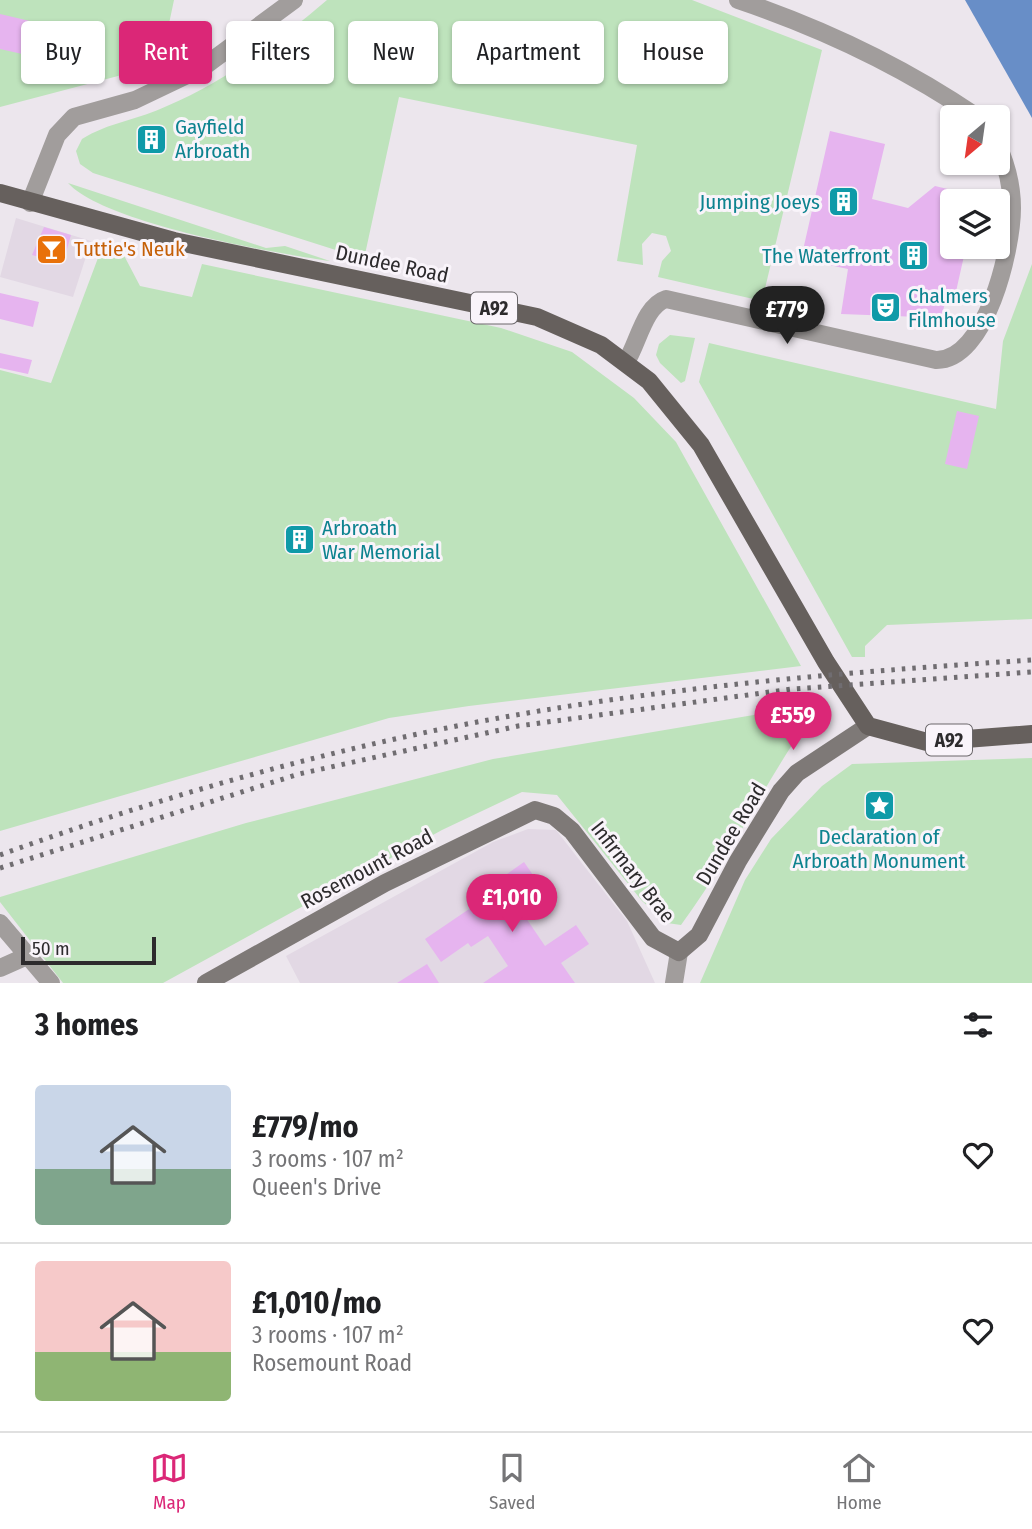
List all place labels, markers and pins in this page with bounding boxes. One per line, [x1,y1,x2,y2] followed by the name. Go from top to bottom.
[175,114,250,164] place label: Gayfield Arbroath
[135,122,169,156] building icon: Gayfield Arbroath
[826,185,860,219] building icon: Jumping Joeys
[700,189,820,215] place label: Jumping Joeys
[34,232,68,266] bar icon: Tuttie's Neuk
[74,236,185,262] place label: Tuttie's Neuk
[896,239,930,273] building icon: The Waterfront
[762,243,890,269] place label: The Waterfront
[908,283,996,333] place label: Chalmers Filmhouse
[746,286,828,346] pin: £779
[868,291,902,325] theatre icon: Chalmers Filmhouse
[322,515,441,565] place label: Arbroath War Memorial
[282,523,316,557] building icon: Arbroath War Memorial
[752,692,834,752] pin: £559
[862,788,896,822] place icon: Declaration of Arbroath Monument
[793,824,966,874] place label: Declaration of Arbroath Monument
[455,874,569,934] pin: £1,010

